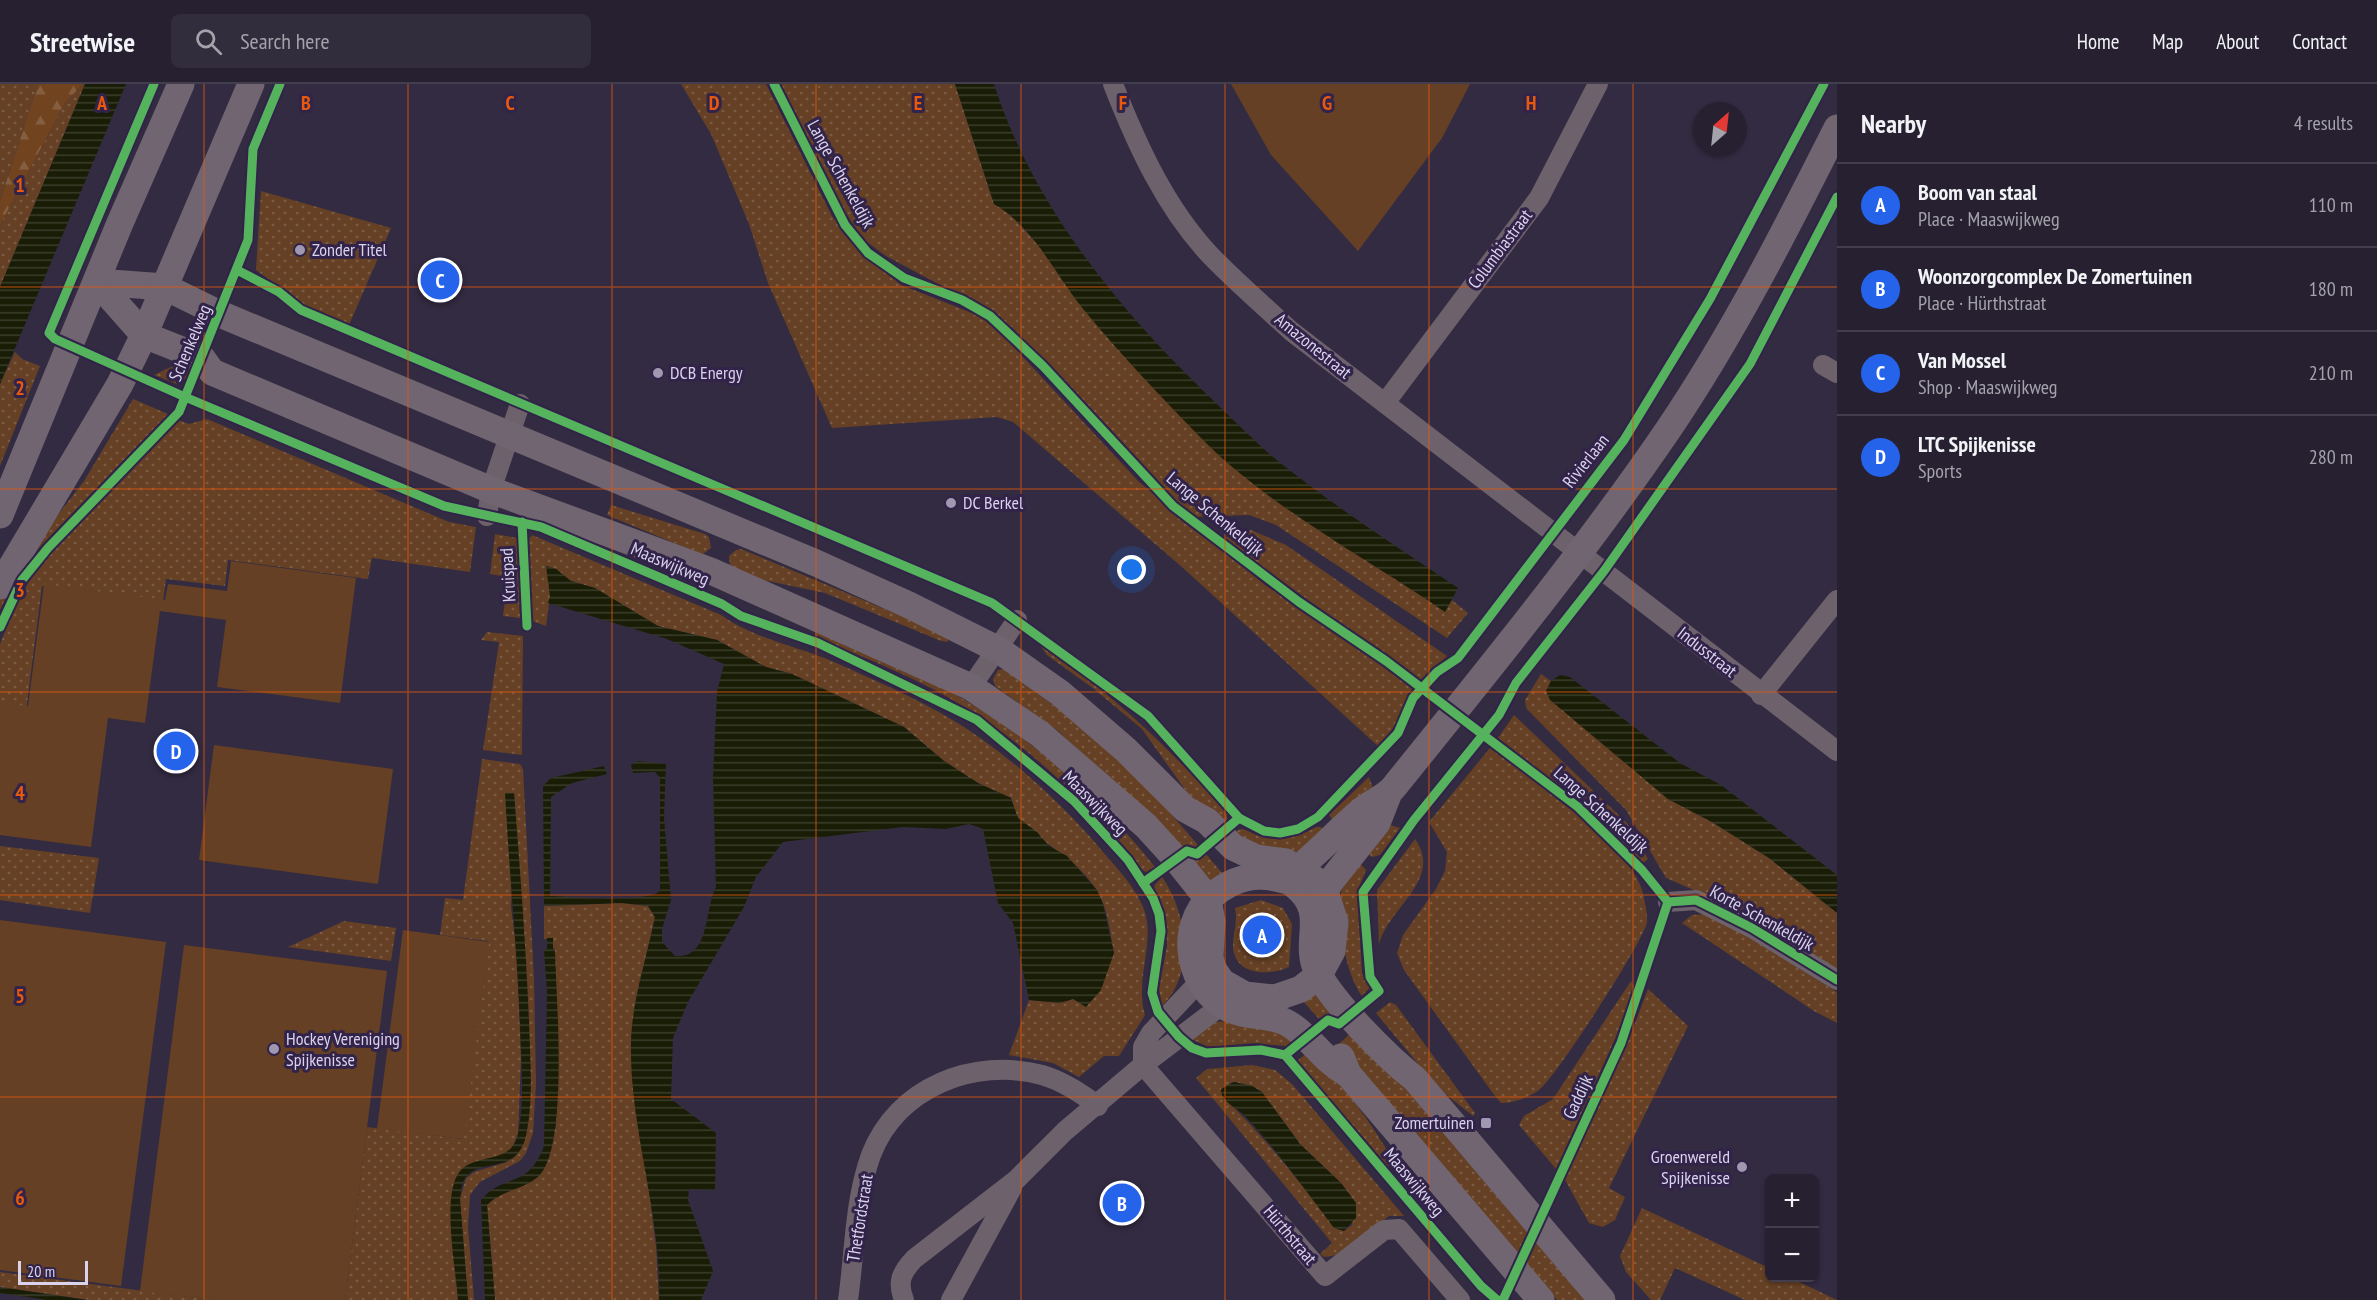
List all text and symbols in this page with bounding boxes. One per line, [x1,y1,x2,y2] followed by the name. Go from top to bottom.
[171,14,591,68] search box
[30,23,135,60] text: Streetwise
[192,25,225,58] icon: search
[240,27,330,55] text: Search here
[2077,28,2119,55] text: Home
[2152,28,2183,55] text: Map
[2216,28,2259,55] text: About
[2292,28,2347,55] text: Contact
[96,90,108,116] text: A
[301,90,311,116] text: B
[505,90,515,116] text: C
[709,90,720,116] text: D
[914,90,922,116] text: E
[1119,90,1127,116] text: F
[1322,90,1332,116] text: G
[1526,90,1536,116] text: H
[1693,102,1747,156] north arrow
[1861,107,1926,140] text: Nearby
[2294,110,2353,136] text: 4 results
[802,116,881,232] street label: Lange Schenkeldijk
[15,172,25,198] text: 1
[1918,178,2037,206] text: Boom van staal
[1875,192,1886,218] text: A
[2309,192,2353,218] text: 110 m
[1462,204,1537,293] street label: Columbiastraat
[1918,206,2060,232] text: Place · Maaswijkweg
[312,238,388,261] place label: Zonder Titel
[293,243,307,257] marker: Zonder Titel
[420,258,460,302] pin: C
[1918,262,2192,290] text: Woonzorgcomplex De Zomertuinen
[1876,276,1885,302] text: B
[2309,276,2353,302] text: 180 m
[1918,290,2046,316] text: Place · Hürthstraat
[163,301,216,385] street label: Schenkelweg
[1270,308,1356,384] street label: Amazonestraat
[1918,346,2006,374] text: Van Mossel
[1876,360,1885,386] text: C
[2309,360,2353,386] text: 210 m
[670,361,743,384] place label: DCB Energy
[651,366,665,380] marker: DCB Energy
[1918,374,2058,400] text: Shop · Maaswijkweg
[15,375,25,401] text: 2
[1557,429,1614,492] street label: Rivierlaan
[1918,430,2036,458] text: LTC Spijkenisse
[1875,444,1886,470] text: D
[2309,444,2353,470] text: 280 m
[1918,458,1962,484] text: Sports
[1162,466,1269,561] street label: Lange Schenkeldijk
[963,491,1024,514] place label: DC Berkel
[944,496,958,510] marker: DC Berkel
[628,537,713,590] street label: Maaswijkweg
[495,547,520,603] street label: Kruispad
[1117,555,1146,584] your location
[15,577,25,603] text: 3
[1673,621,1742,682] street label: Indusstraat
[156,728,195,774] pin: D
[1549,761,1654,858] street label: Lange Schenkeldijk
[1058,765,1133,840] street label: Maaswijkweg
[15,780,25,806] text: 4
[1706,879,1818,956] street label: Korte Schenkeldijk
[1242,912,1282,958] pin: A
[15,983,25,1009] text: 5
[286,1027,400,1071] place label: Hockey Vereniging Spijkenisse
[267,1042,281,1056] marker: Hockey Vereniging Spijkenisse
[1557,1071,1598,1123] street label: Gaddijk
[1395,1111,1474,1134] place label: Zomertuinen
[1479,1116,1493,1130] marker: Zomertuinen
[1379,1143,1450,1221] street label: Maaswijkweg
[1651,1145,1730,1189] place label: Groenwereld Spijkenisse
[1735,1160,1749,1174] marker: Groenwereld Spijkenisse
[841,1172,878,1264] street label: Thetfordstraat
[1765,1174,1819,1282] map controls
[1765,1174,1819,1228] button: +
[1102,1180,1142,1226] pin: B
[15,1185,25,1211] text: 6
[1259,1200,1322,1269] street label: Hürthstraat
[1765,1228,1819,1282] button: −
[18,1258,88,1286] scale bar
[27,1261,55,1281] text: 20 m

